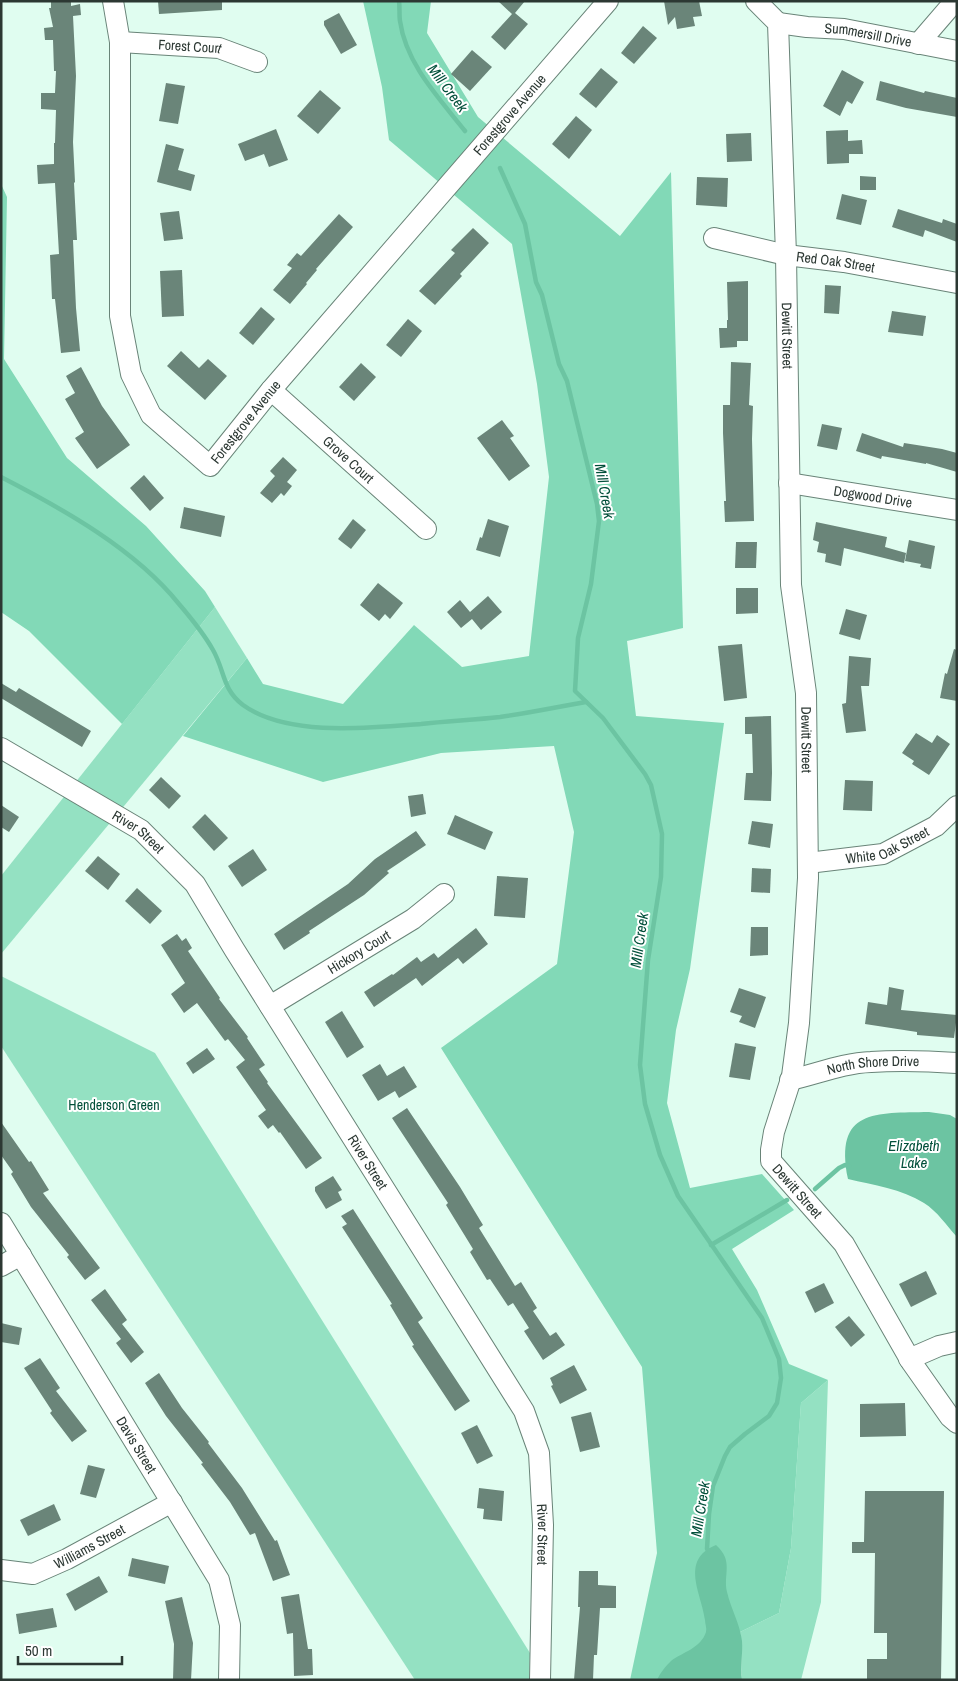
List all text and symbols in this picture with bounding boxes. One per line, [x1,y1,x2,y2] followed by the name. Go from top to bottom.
[824,19,913,51] street label: Summersill Drive
[158,35,224,57] street label: Forest Court
[423,60,474,117] water label: Mill Creek
[469,70,550,159] street label: Forestgrove Avenue
[795,247,876,277] street label: Red Oak Street
[778,302,797,369] street label: Dewitt Street
[207,376,285,467] street label: Forestgrove Avenue
[319,432,378,487] street label: Grove Court
[590,462,620,521] water label: Mill Creek
[832,481,913,512] street label: Dogwood Drive
[797,706,816,773] street label: Dewitt Street
[109,806,168,857] street label: River Street
[845,822,932,867] street label: White Oak Street
[625,910,653,969] water label: Mill Creek
[324,926,394,978] street label: Hickory Court
[825,1052,919,1079] street label: North Shore Drive
[68,1096,160,1114] park label: Henderson Green
[344,1131,392,1193] street label: River Street
[888,1135,940,1173] water label: Elizabeth Lake
[769,1160,826,1222] street label: Dewitt Street
[112,1413,161,1477] street label: Davis Street
[685,1479,715,1538] water label: Mill Creek
[533,1503,552,1565] street label: River Street
[51,1520,128,1573] street label: Williams Street
[18,1634,121,1666] scale bar
[25,1640,52,1661] text: 50 m

